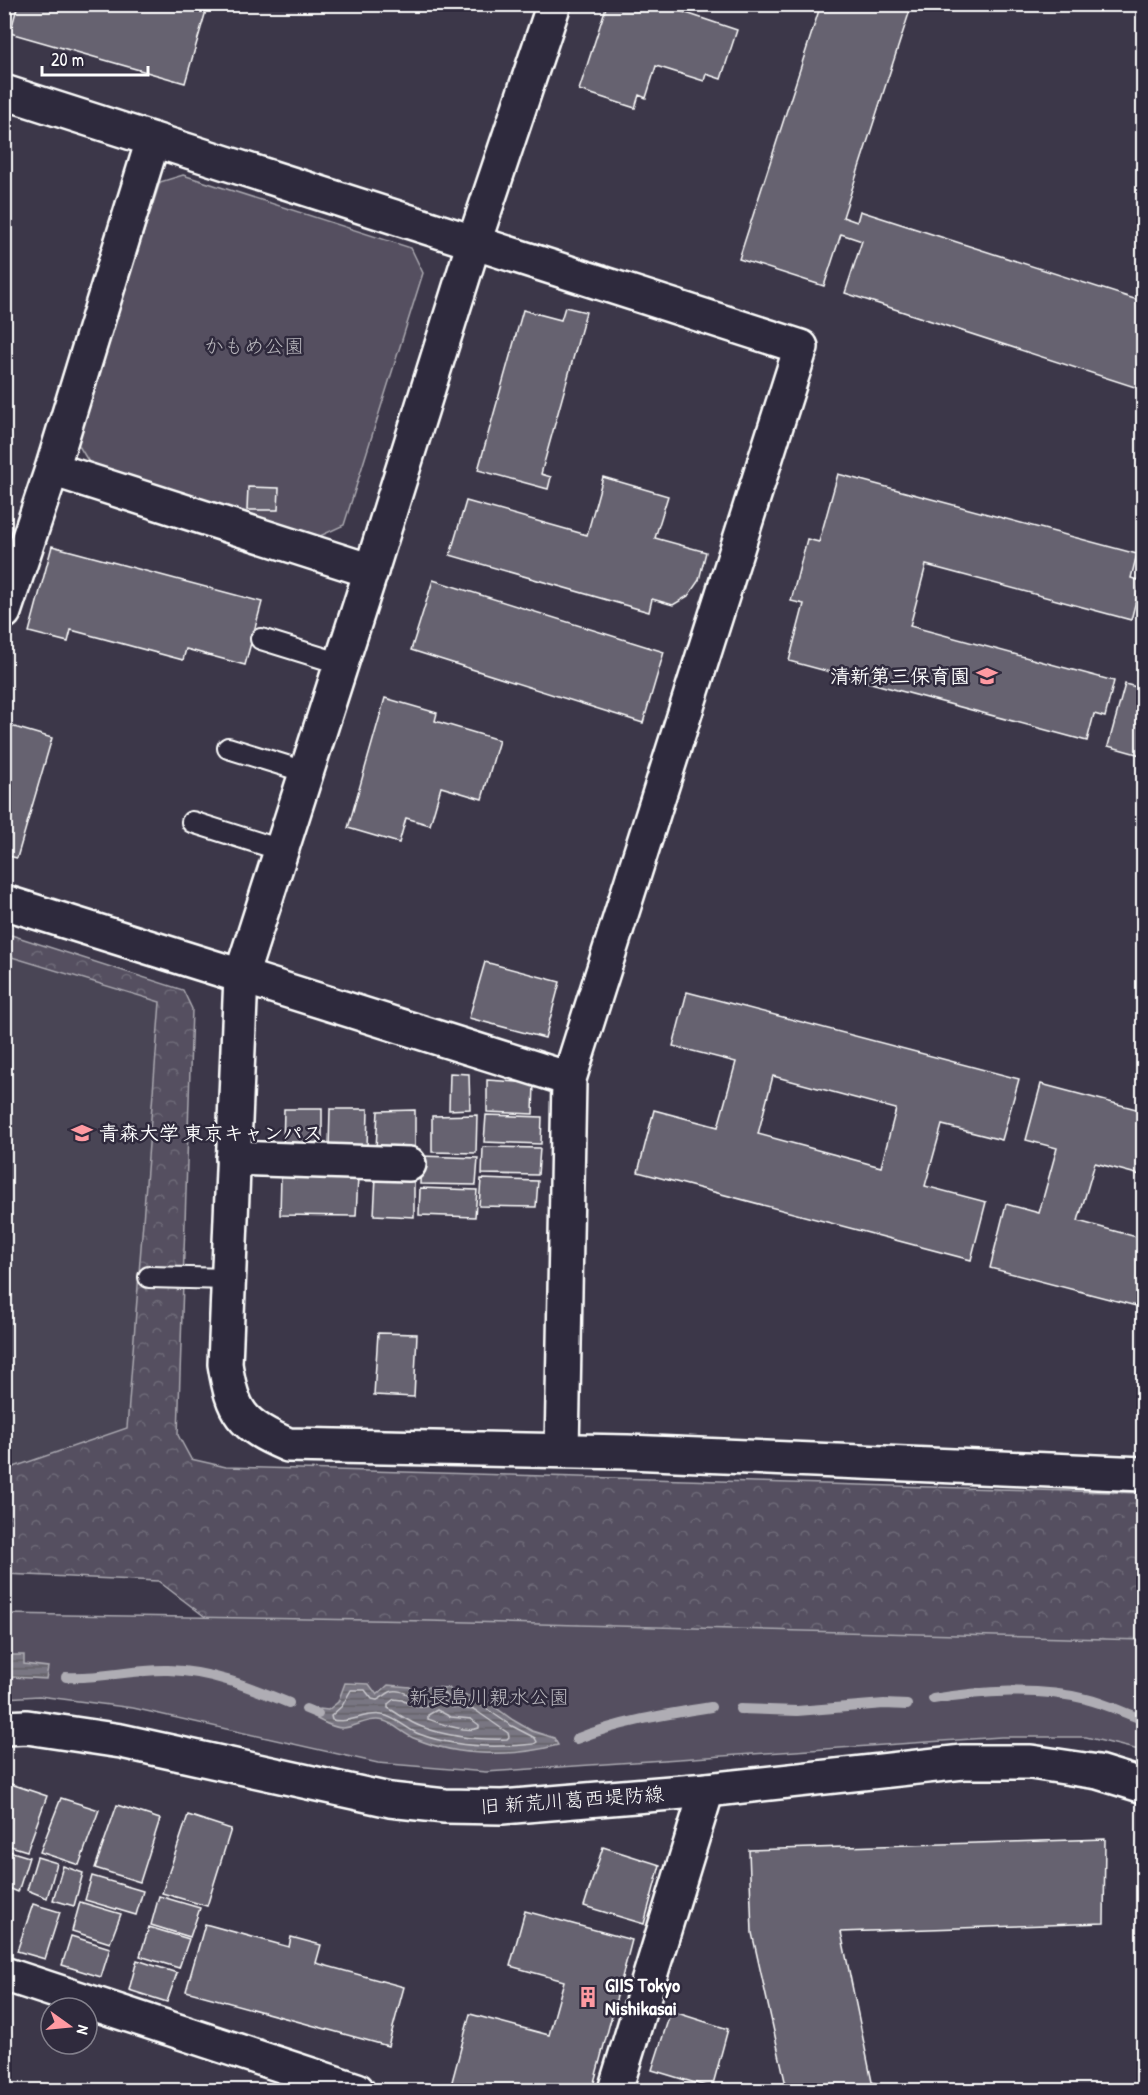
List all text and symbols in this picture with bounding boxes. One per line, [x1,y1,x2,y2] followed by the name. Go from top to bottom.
[42,39,148,77] scale bar
[51,47,84,72] text: 20 m
[204,332,304,359] park label: かもめ公園
[830,662,970,689] place label: 清新第三保育園
[975,664,999,688] school or university icon: 清新第三保育園
[99,1119,323,1146] place label: 青森大学 東京キャンパス
[70,1121,94,1145] school or university icon: 青森大学 東京キャンパス
[409,1683,569,1710] park label: 新長島川親水公園
[479,1780,665,1819] street label: 旧 新荒川葛西堤防線
[605,1971,680,2021] place label: GIIS Tokyo Nishikasai
[576,1985,600,2009] building icon: GIIS Tokyo Nishikasai
[39,1996,99,2056] north arrow
[72,2023,95,2037] text: N

